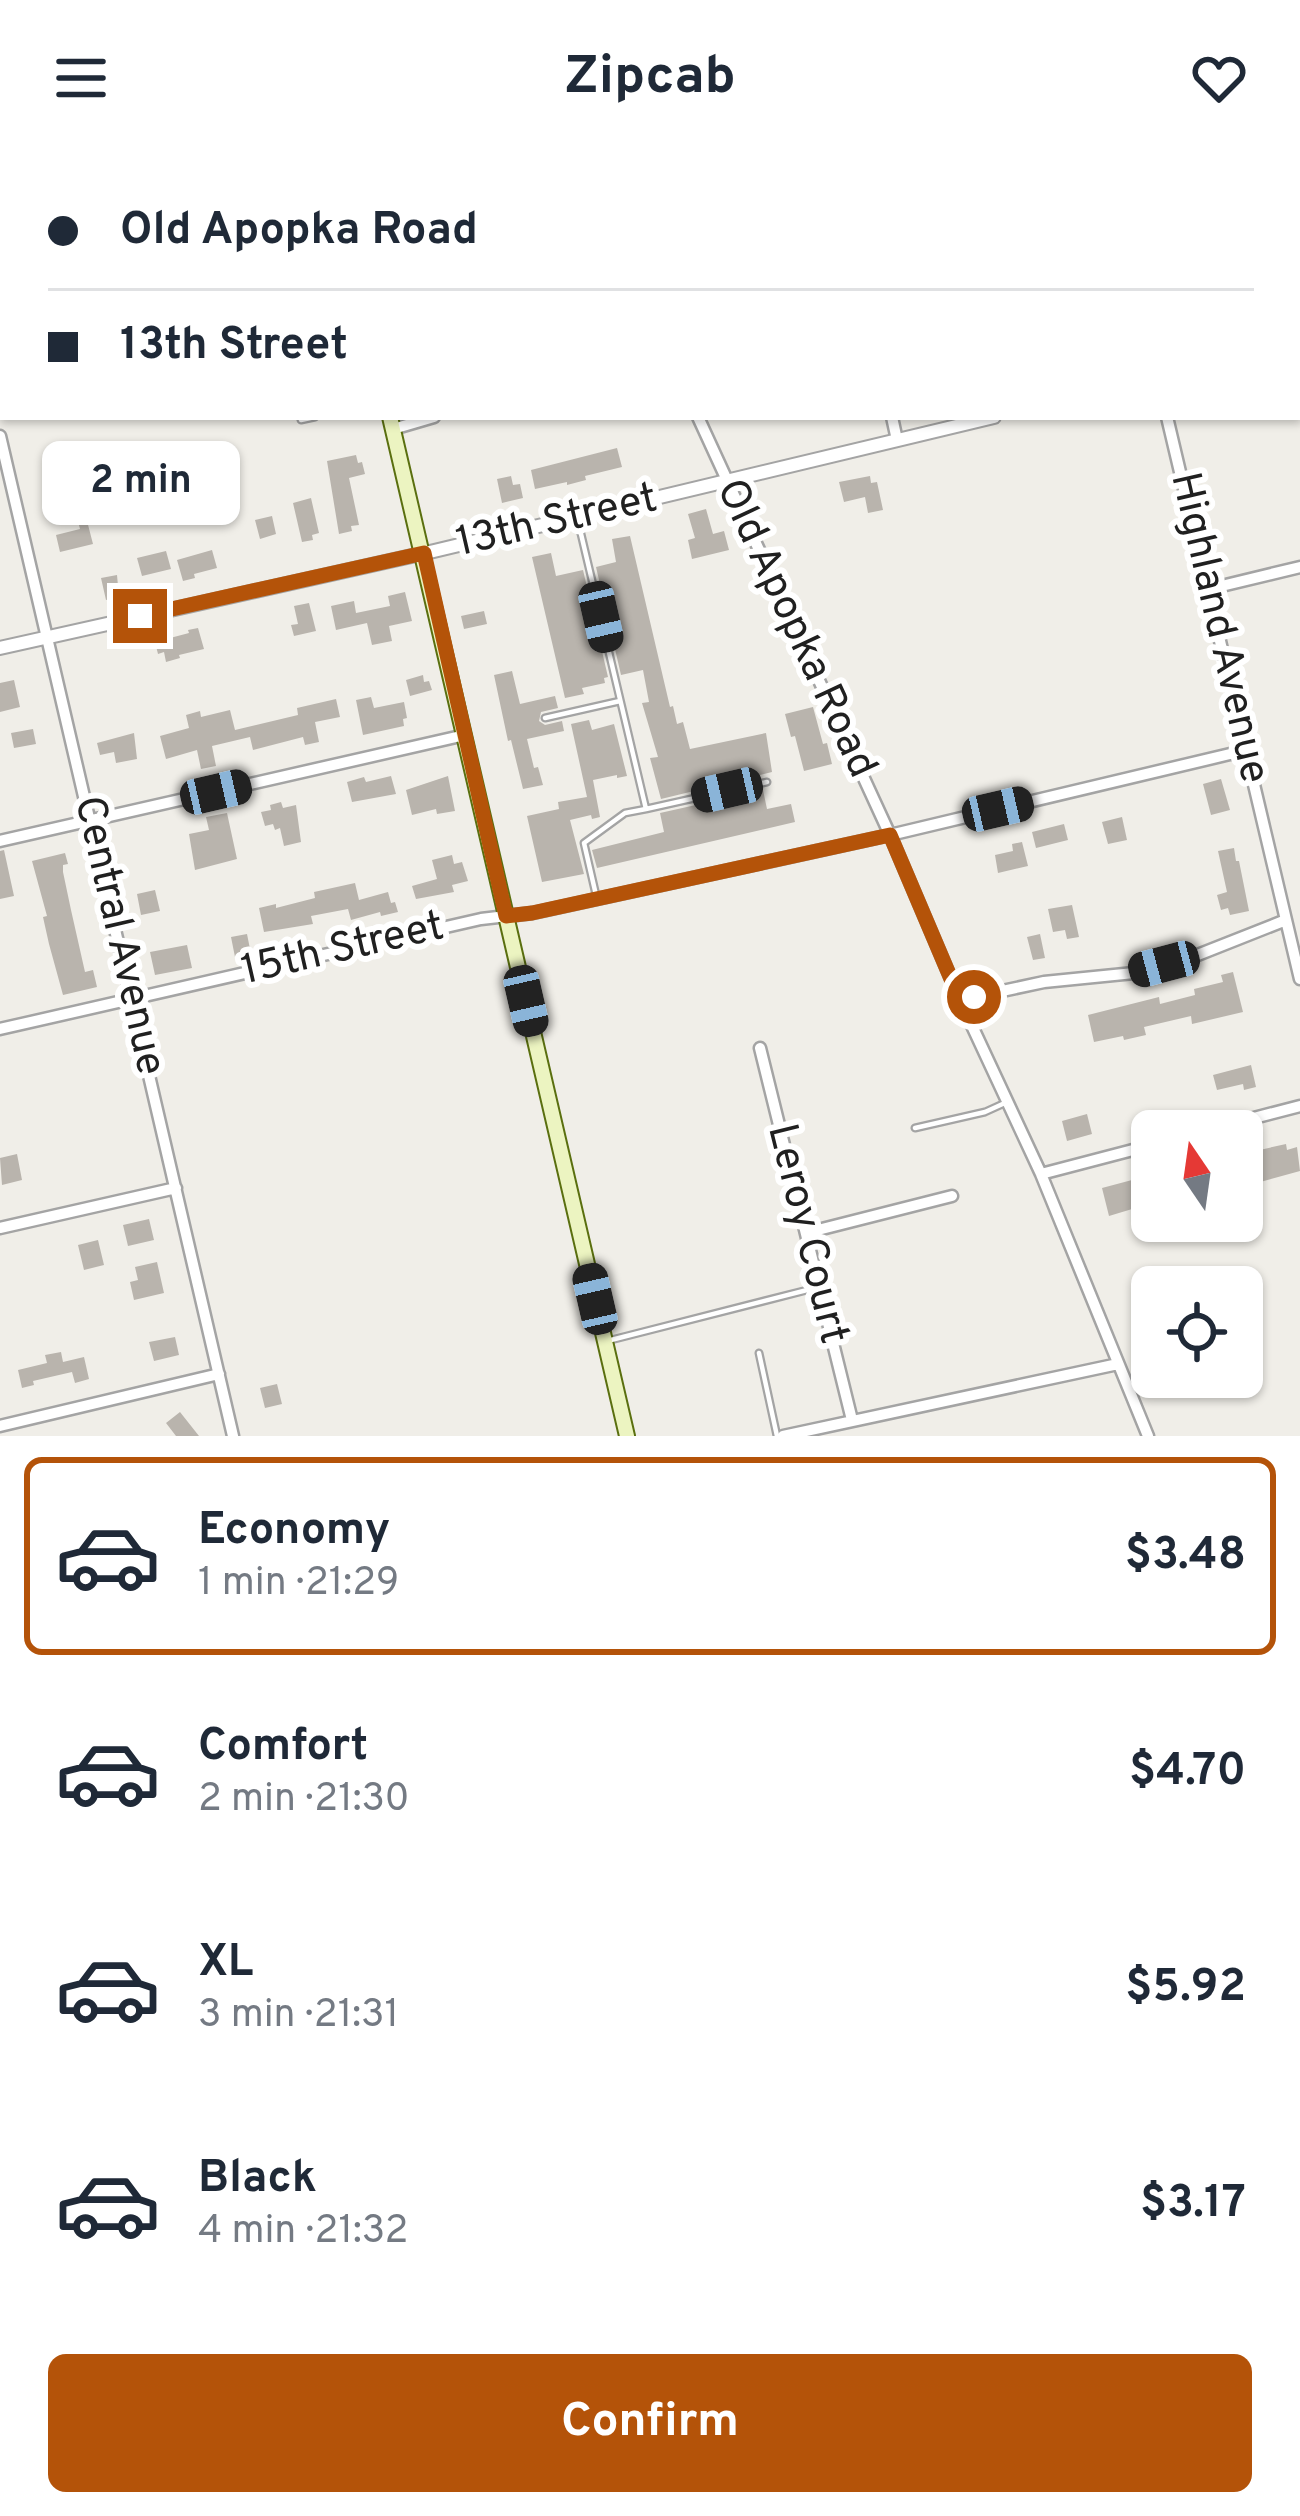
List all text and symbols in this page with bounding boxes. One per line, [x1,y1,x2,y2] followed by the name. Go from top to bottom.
[564,44,736,113] text: Zipcab
[48,45,114,111] icon: menu
[1186,45,1252,111] icon: heart
[120,203,478,260] text: Old Apopka Road
[120,318,348,375] text: 13th Street
[41,442,239,526] callout: 2 min
[90,458,192,507] text: 2 min
[1156,467,1280,789] street label: Highland Avenue
[703,471,887,787] street label: Old Apopka Road
[451,473,663,571] street label: 13th Street
[575,578,627,656] car
[113,589,167,643] route end
[688,764,766,816] car
[177,766,255,818] car
[959,783,1037,835] car
[60,791,176,1081] street label: Central Avenue
[237,901,449,999] street label: 15th Street
[1125,937,1203,991] car
[500,962,552,1040] car
[947,970,1001,1024] route start
[1131,1110,1263,1242] north arrow
[1131,1110,1263,1398] map controls
[753,1119,859,1349] street label: Leroy Court
[569,1260,621,1338] car
[1131,1266,1263,1398] button: locate
[54,1502,162,1610] icon: car
[198,1503,390,1560] text: Economy
[1125,1528,1246,1585] text: $3.48
[198,1560,399,1609] text: 1 min · 21:29
[54,1718,162,1826] icon: car
[198,1719,368,1776] text: Comfort
[1129,1744,1246,1801] text: $4.70
[198,1776,410,1825] text: 2 min · 21:30
[54,1934,162,2042] icon: car
[198,1935,253,1992] text: XL
[1125,1960,1246,2017] text: $5.92
[198,1992,399,2041] text: 3 min · 21:31
[54,2150,162,2258] icon: car
[198,2151,317,2208] text: Black
[1140,2176,1246,2233] text: $3.17
[198,2208,408,2257] text: 4 min · 21:32
[48,2354,1252,2492] button: Confirm

